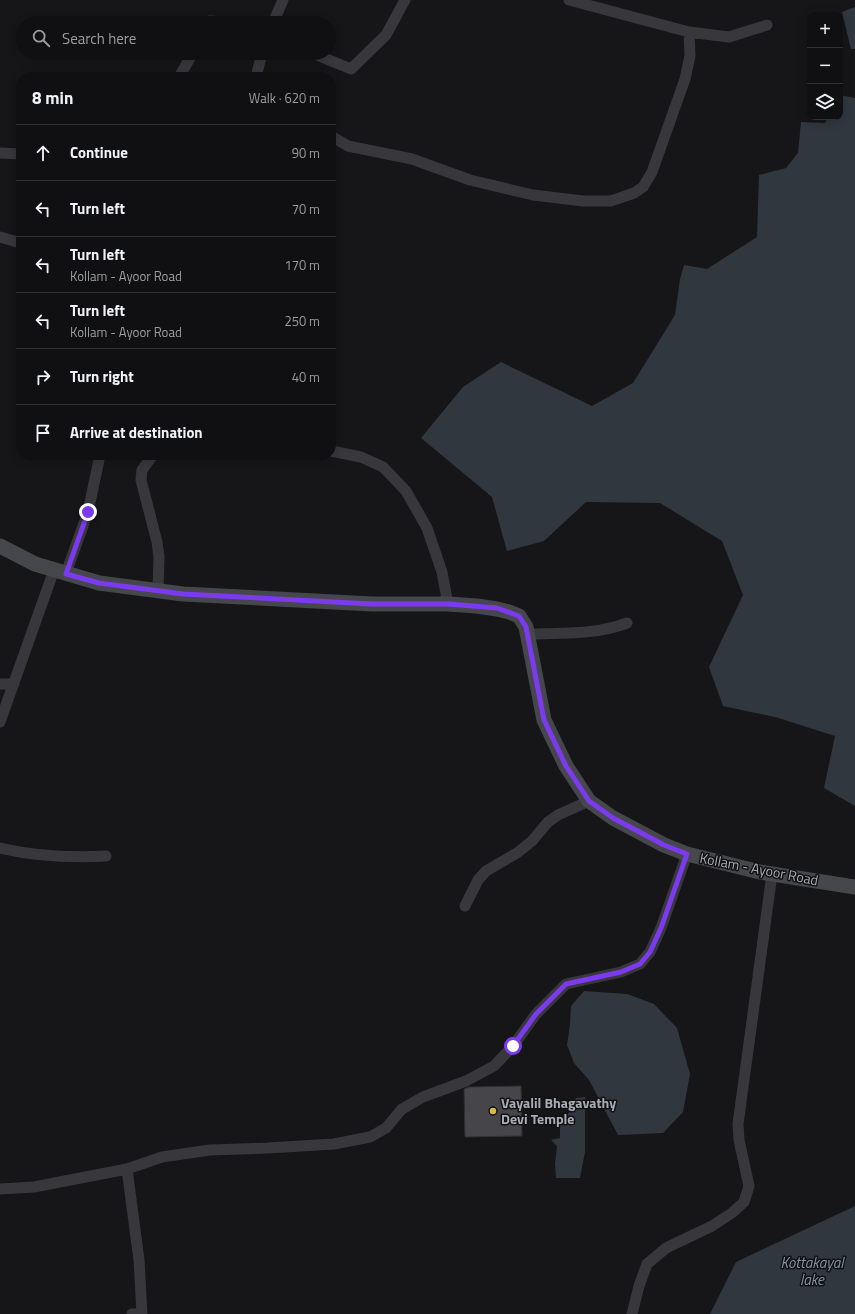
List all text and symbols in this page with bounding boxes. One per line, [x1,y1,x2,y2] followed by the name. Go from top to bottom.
[807,12,843,120] map controls
[807,12,843,48] button: +
[16,16,336,60] search box
[30,27,52,49] icon: search
[62,27,136,50] text: Search here
[807,48,843,84] button: −
[807,84,843,120] button: layers
[32,85,73,111] text: 8 min
[249,88,320,108] text: Walk · 620 m
[70,141,128,164] text: Continue
[32,142,54,164] icon: ahead
[292,143,320,163] text: 90 m
[70,197,125,220] text: Turn left
[32,198,54,220] icon: left
[292,199,320,219] text: 70 m
[70,243,125,266] text: Turn left
[32,254,54,276] icon: left
[284,255,320,275] text: 170 m
[70,266,182,286] text: Kollam - Ayoor Road
[70,299,125,322] text: Turn left
[32,310,54,332] icon: left
[284,311,320,331] text: 250 m
[70,322,182,342] text: Kollam - Ayoor Road
[70,365,134,388] text: Turn right
[32,366,54,388] icon: right
[292,367,320,387] text: 40 m
[70,421,203,444] text: Arrive at destination
[32,422,54,444] icon: arrive
[79,503,97,521] route end
[698,847,820,890] street label: Kollam - Ayoor Road
[504,1037,522,1055] route start
[501,1092,616,1129] place label: Vayalil Bhagavathy Devi Temple
[488,1106,498,1116] marker: Vayalil Bhagavathy Devi Temple
[780,1251,845,1291] water label: Kottakayal lake

